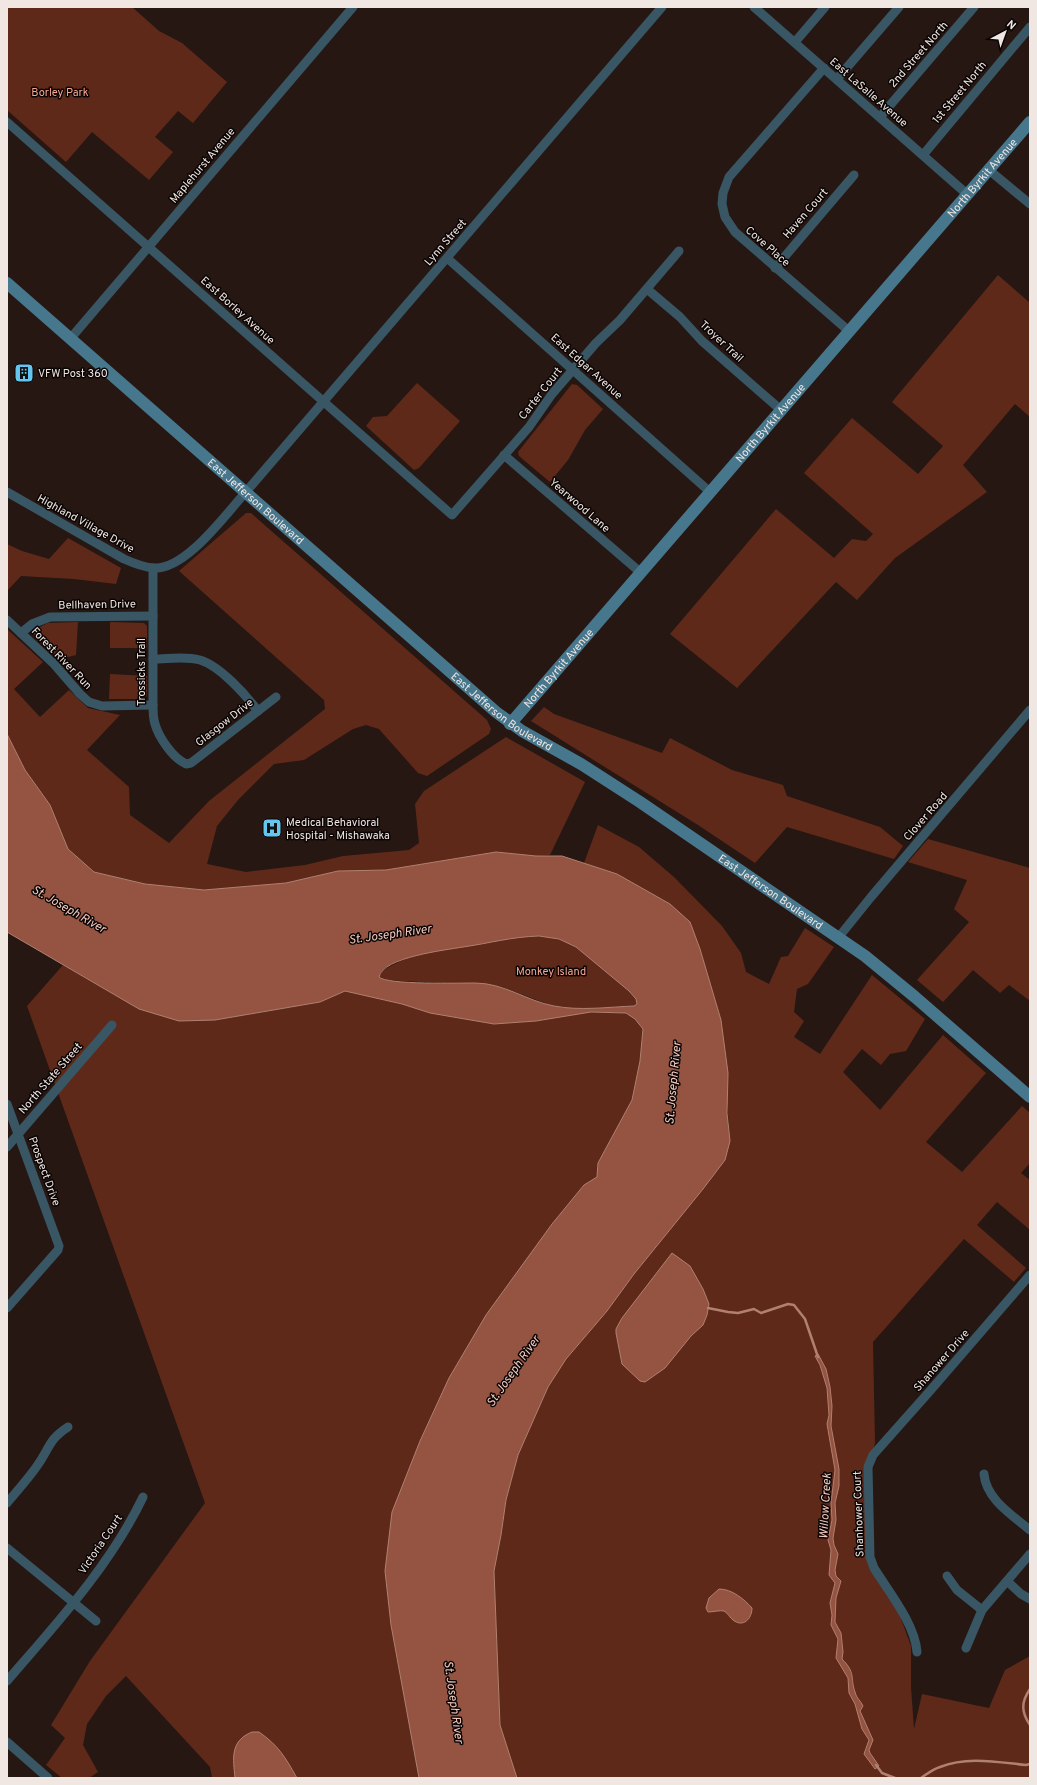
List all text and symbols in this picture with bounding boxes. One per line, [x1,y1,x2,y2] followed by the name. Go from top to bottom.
[985,12,1025,52] north arrow
[1003,17,1018,33] text: N
[886,19,951,91] street label: 2nd Street North
[826,55,910,131] street label: East LaSalle Avenue
[930,59,990,127] street label: 1st Street North
[31,86,89,100] park label: Borley Park
[167,125,238,206] street label: Maplehurst Avenue
[945,136,1021,221] street label: North Byrkit Avenue
[780,186,831,242] street label: Haven Court
[422,217,470,269] street label: Lynn Street
[742,224,793,270] street label: Cove Place
[197,274,277,348] street label: East Borley Avenue
[697,318,746,366] street label: Troyer Trail
[547,331,625,403] street label: East Edgar Avenue
[13,362,35,384] building icon: VFW Post 360
[516,365,566,423] street label: Carter Court
[38,367,108,381] place label: VFW Post 360
[733,381,809,466] street label: North Byrkit Avenue
[204,456,306,548] street label: East Jefferson Boulevard
[546,476,613,536] street label: Yearwood Lane
[35,491,137,556] street label: Highland Village Drive
[58,597,136,613] street label: Bellhaven Drive
[28,625,95,693] street label: Forest River Run
[521,626,597,711] street label: North Byrkit Avenue
[135,638,149,706] street label: Trossicks Trail
[448,670,555,755] street label: East Jefferson Boulevard
[193,696,257,750] street label: Glasgow Drive
[901,789,951,844] street label: Clover Road
[286,816,390,843] place label: Medical Behavioral Hospital - Mishawaka
[261,817,283,839] hospital icon: Medical Behavioral Hospital - Mishawaka
[715,852,825,933] street label: East Jefferson Boulevard
[28,882,110,938] water label: St. Joseph River
[348,921,434,949] water label: St. Joseph River
[516,965,586,979] park label: Monkey Island
[16,1040,86,1117] street label: North State Street
[662,1040,686,1125] water label: St. Joseph River
[25,1135,63,1208] street label: Prospect Drive
[911,1327,973,1395] street label: Shanower Drive
[483,1332,545,1410] water label: St. Joseph River
[850,1471,867,1557] street label: Shanhower Court
[816,1472,836,1539] water label: Willow Creek
[76,1512,126,1577] street label: Victoria Court
[439,1660,467,1746] water label: St. Joseph River

